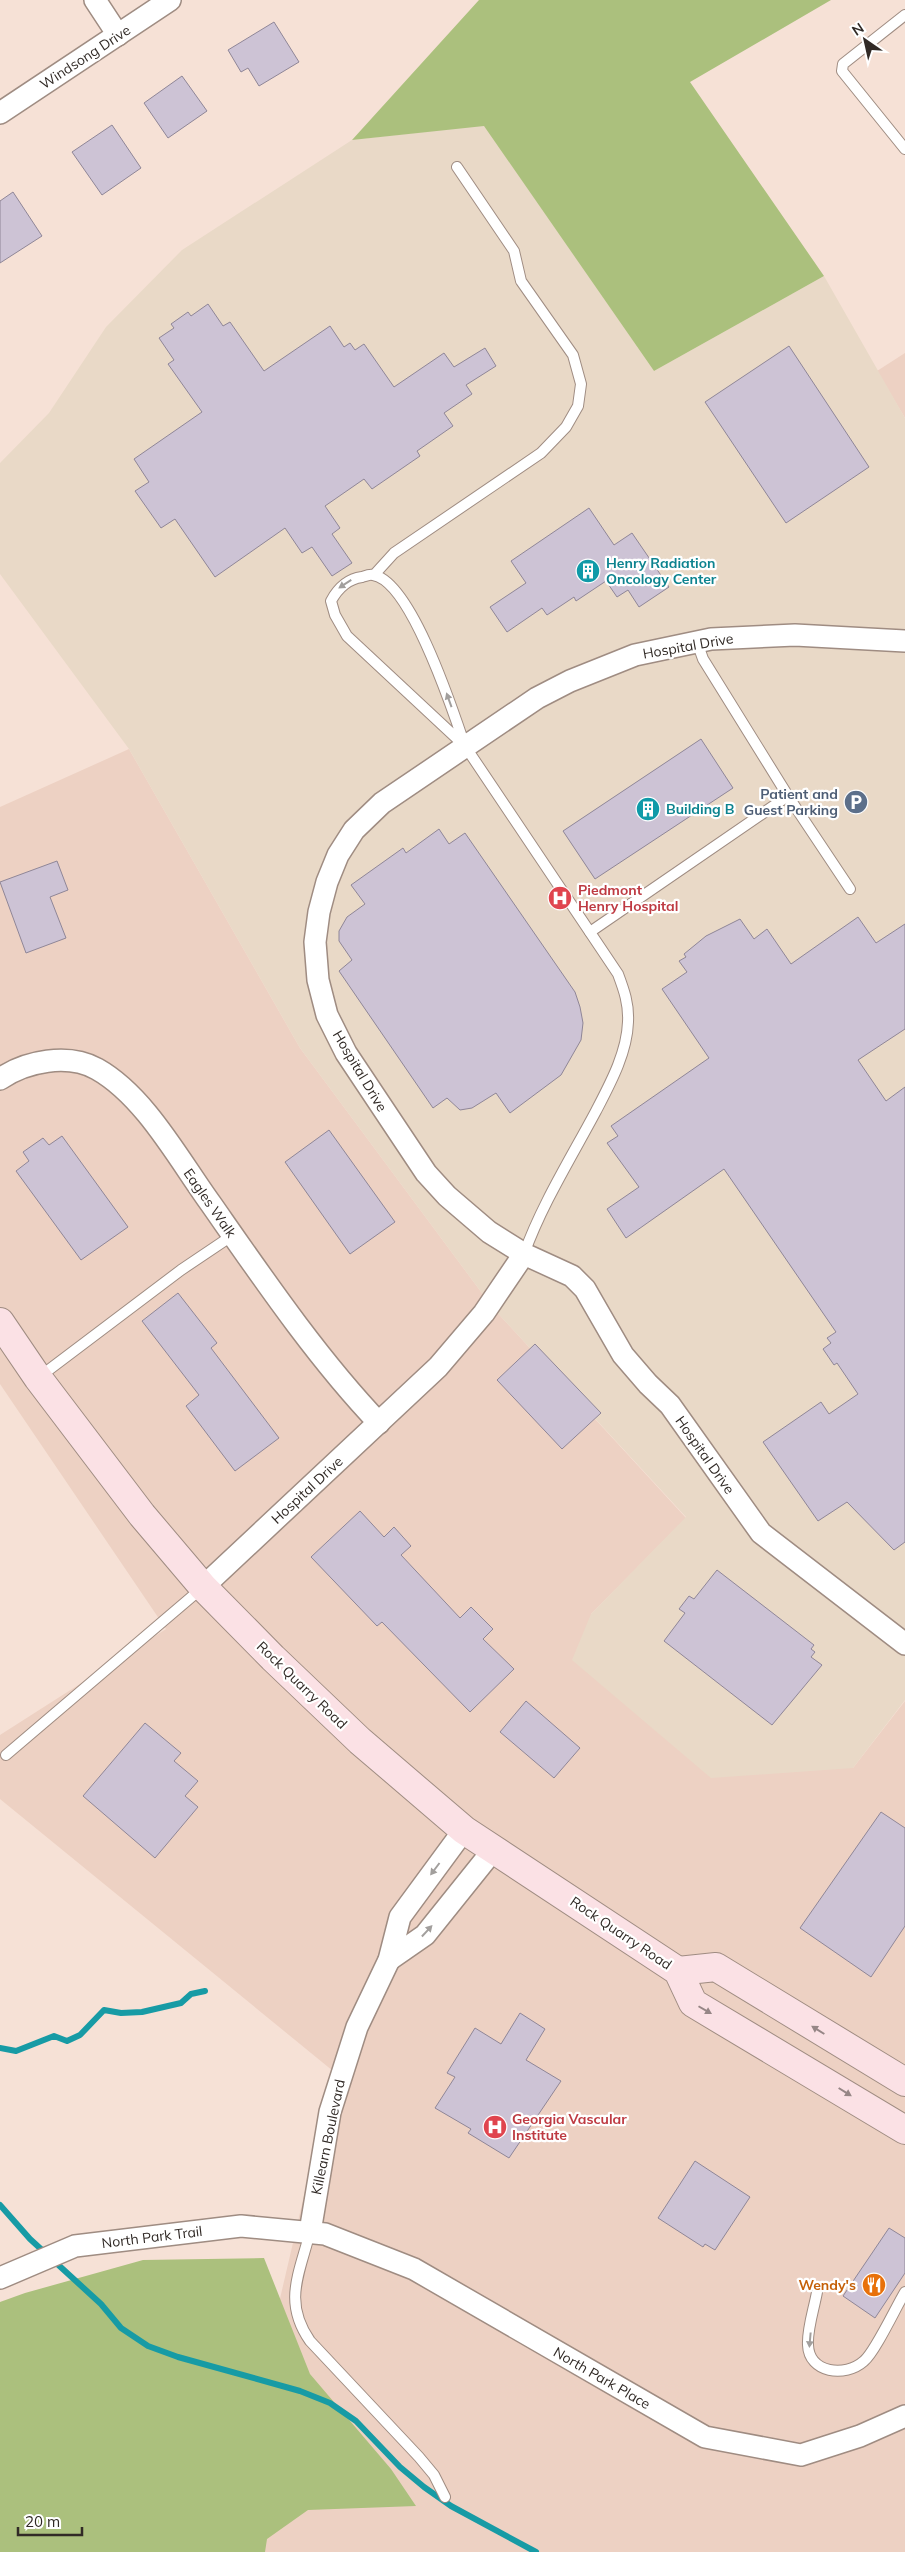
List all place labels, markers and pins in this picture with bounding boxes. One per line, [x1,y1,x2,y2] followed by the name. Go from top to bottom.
[606,554,717,588] place label: Henry Radiation Oncology Center
[575,558,601,584] building icon: Henry Radiation Oncology Center
[744,785,838,819] place label: Patient and Guest Parking
[843,789,869,815] parking icon: Patient and Guest Parking
[635,796,661,822] building icon: Building B
[666,800,735,818] place label: Building B
[578,881,678,915] place label: Piedmont Henry Hospital
[547,885,573,911] hospital icon: Piedmont Henry Hospital
[512,2110,627,2144] place label: Georgia Vascular Institute
[482,2114,508,2140] hospital icon: Georgia Vascular Institute
[861,2272,887,2298] restaurant icon: Wendy's
[798,2276,856,2294] place label: Wendy's

